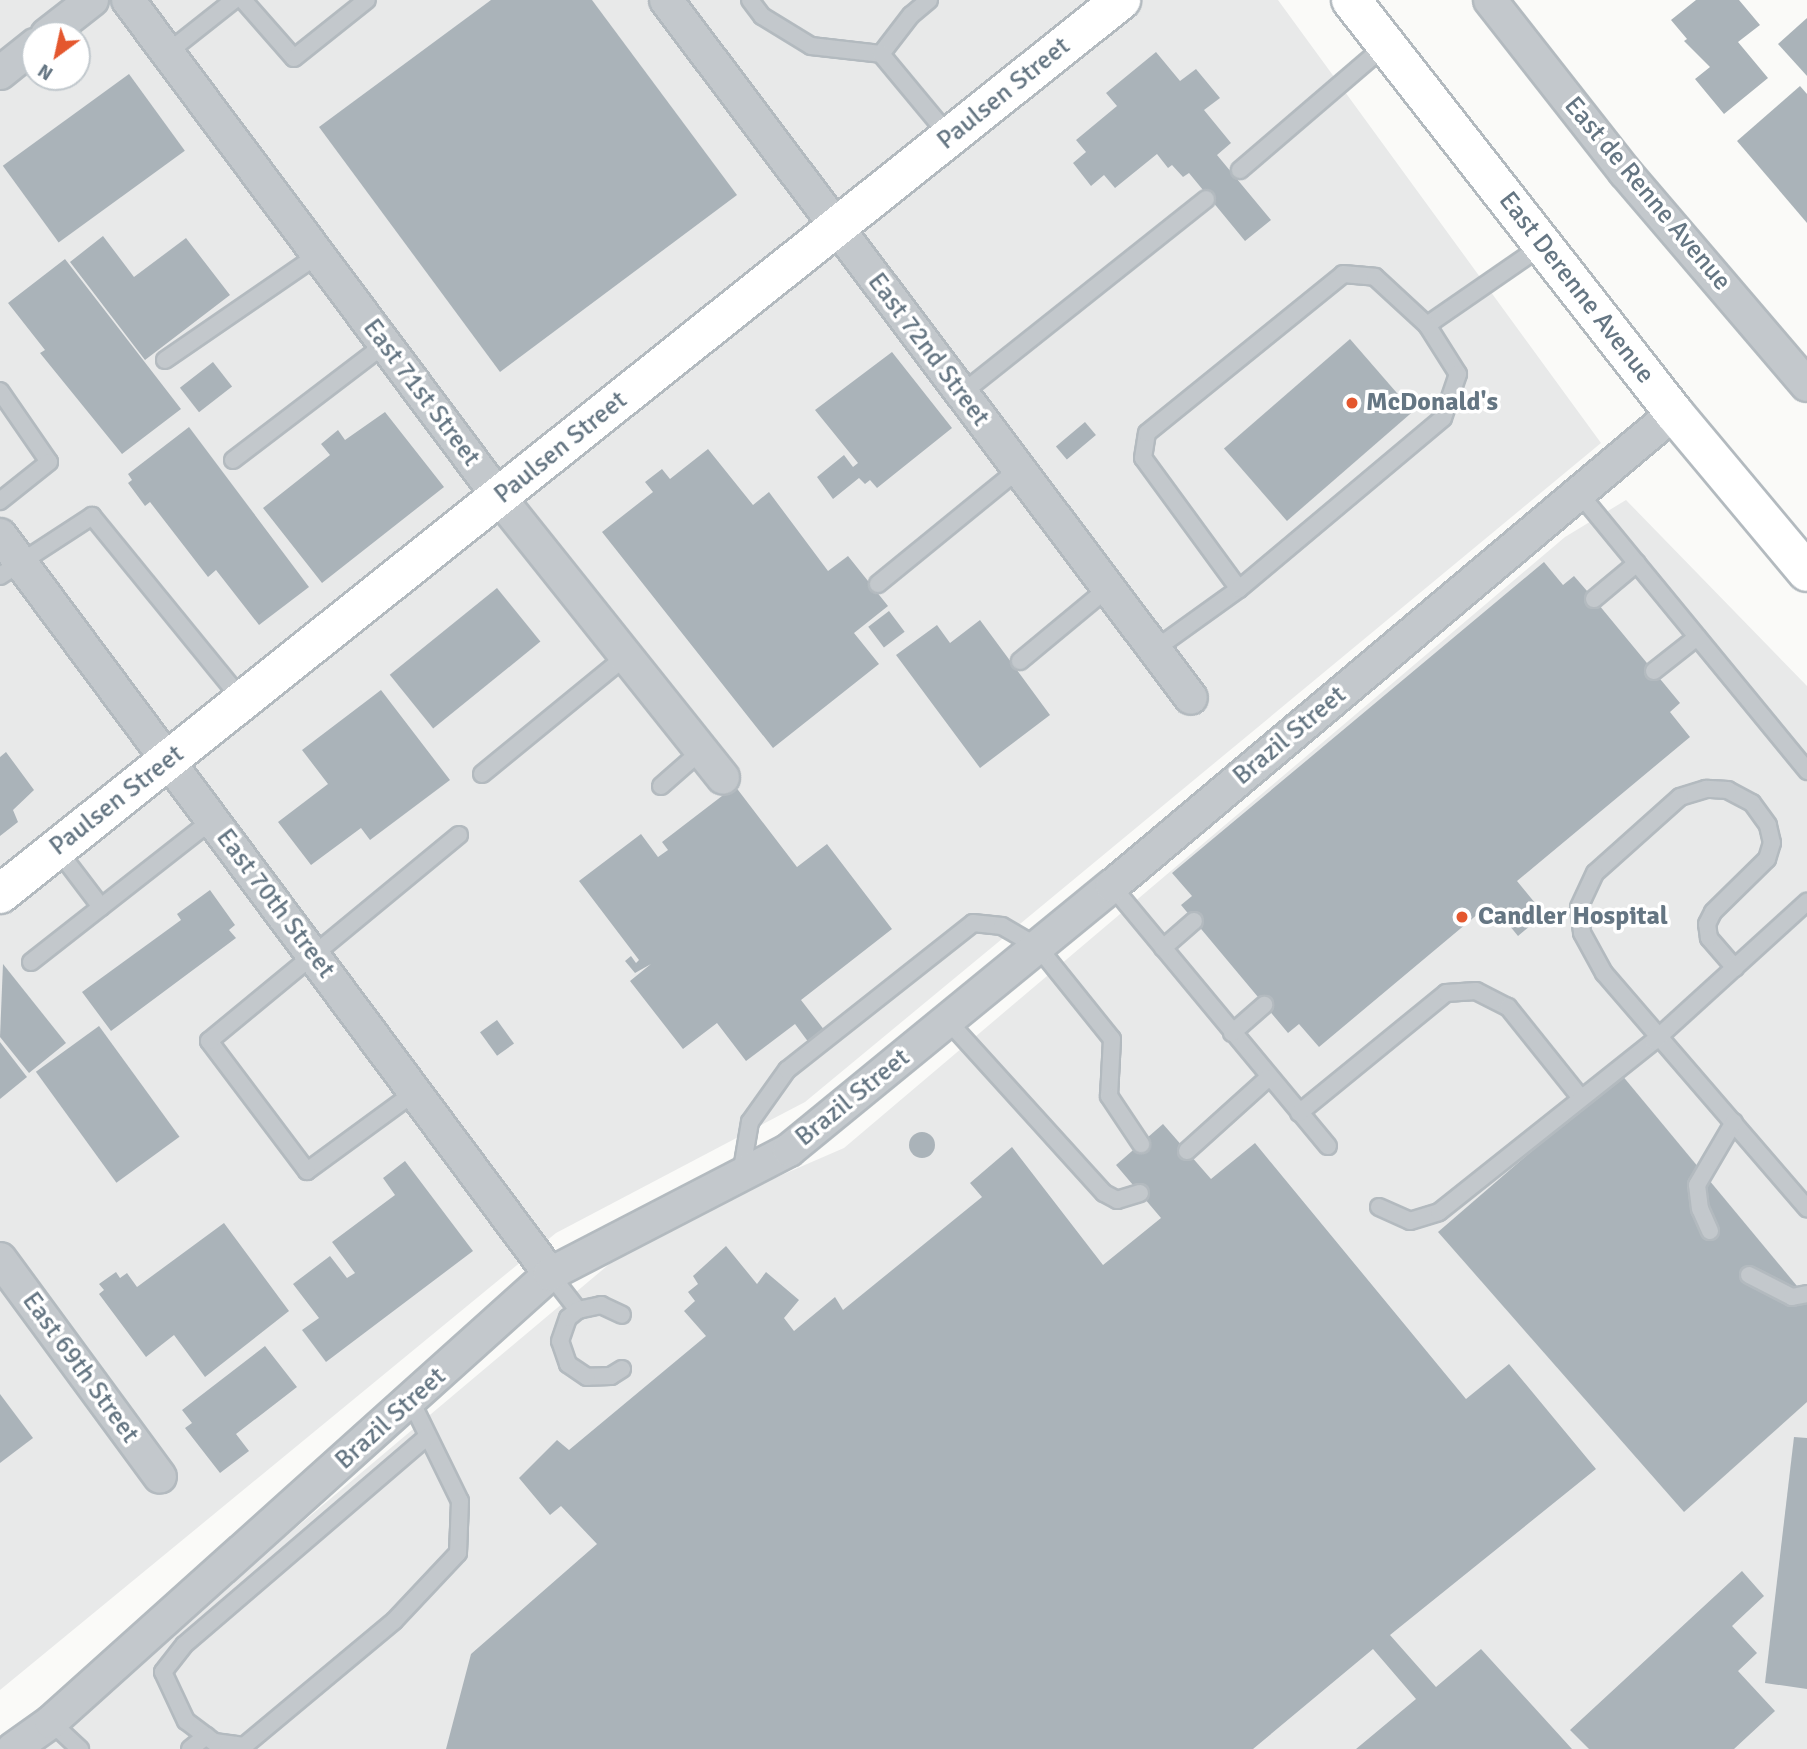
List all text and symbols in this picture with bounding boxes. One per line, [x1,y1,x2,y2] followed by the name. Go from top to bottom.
[21,21,91,91] north arrow
[932,31,1076,157] street label: Paulsen Street
[34,58,58,86] text: N
[1557,91,1737,297] street label: East de Renne Avenue
[1492,186,1660,390] street label: East Derenne Avenue
[860,267,996,433] street label: East 72nd Street
[356,313,486,473] street label: East 71st Street
[489,385,633,511] street label: Paulsen Street
[1366,387,1498,419] place label: McDonald's
[1344,395,1360,411] marker: McDonald's
[1227,680,1353,792] street label: Brazil Street
[44,739,190,863] street label: Paulsen Street
[209,823,341,985] street label: East 70th Street
[1478,901,1668,933] place label: Candler Hospital
[1452,907,1472,927] marker: Candler Hospital
[790,1043,916,1153] street label: Brazil Street
[15,1287,145,1449] street label: East 69th Street
[329,1361,453,1477] street label: Brazil Street

